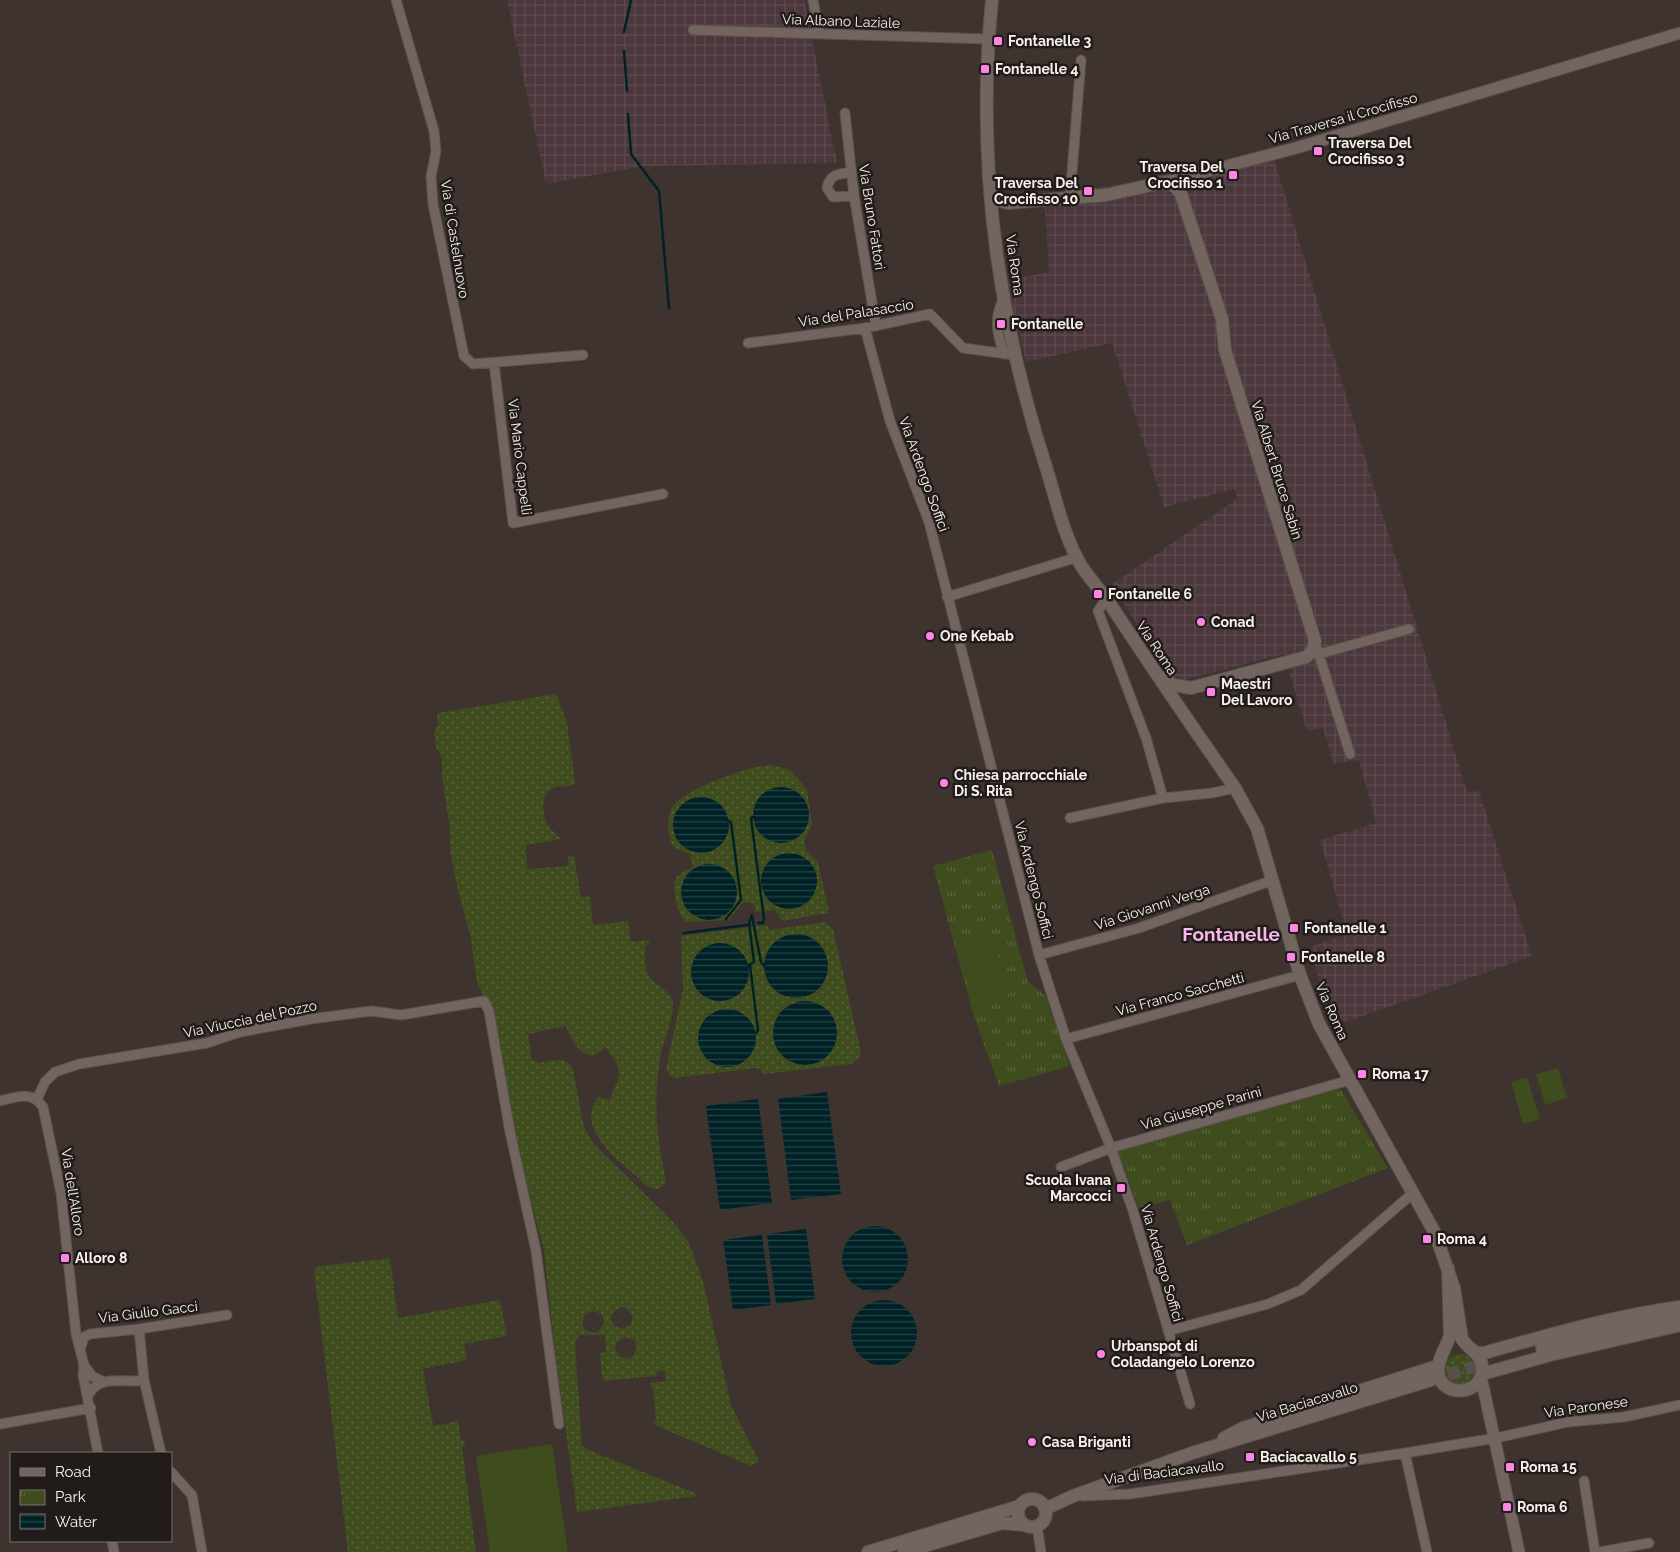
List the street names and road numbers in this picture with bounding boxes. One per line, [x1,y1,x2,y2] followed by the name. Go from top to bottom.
[782,11,900,31] street label: Via Albano Laziale
[1267,89,1419,147] street label: Via Traversa il Crocifisso
[856,163,888,271] street label: Via Bruno Fattori
[438,179,472,299] street label: Via di Castelnuovo
[1003,233,1027,297] street label: Via Roma
[797,296,915,330] street label: Via del Palasaccio
[505,398,535,516] street label: Via Mario Cappelli
[1248,399,1306,541] street label: Via Albert Bruce Sabin
[896,414,952,534] street label: Via Ardengo Soffici
[1133,618,1181,678] street label: Via Roma
[1012,819,1056,941] street label: Via Ardengo Soffici
[1092,881,1212,933] street label: Via Giovanni Verga
[1114,969,1246,1019] street label: Via Franco Sacchetti
[1312,980,1352,1042] street label: Via Roma
[182,997,318,1041] street label: Via Viuccia del Pozzo
[1139,1083,1263,1133] street label: Via Giuseppe Parini
[58,1147,88,1237] street label: Via dell'Alloro
[1138,1203,1186,1323] street label: Via Ardengo Soffici
[97,1298,199,1326] street label: Via Giulio Gacci
[1254,1379,1360,1425] street label: Via Baciacavallo
[1543,1393,1629,1421] street label: Via Paronese
[1103,1457,1225,1487] street label: Via di Baciacavallo

